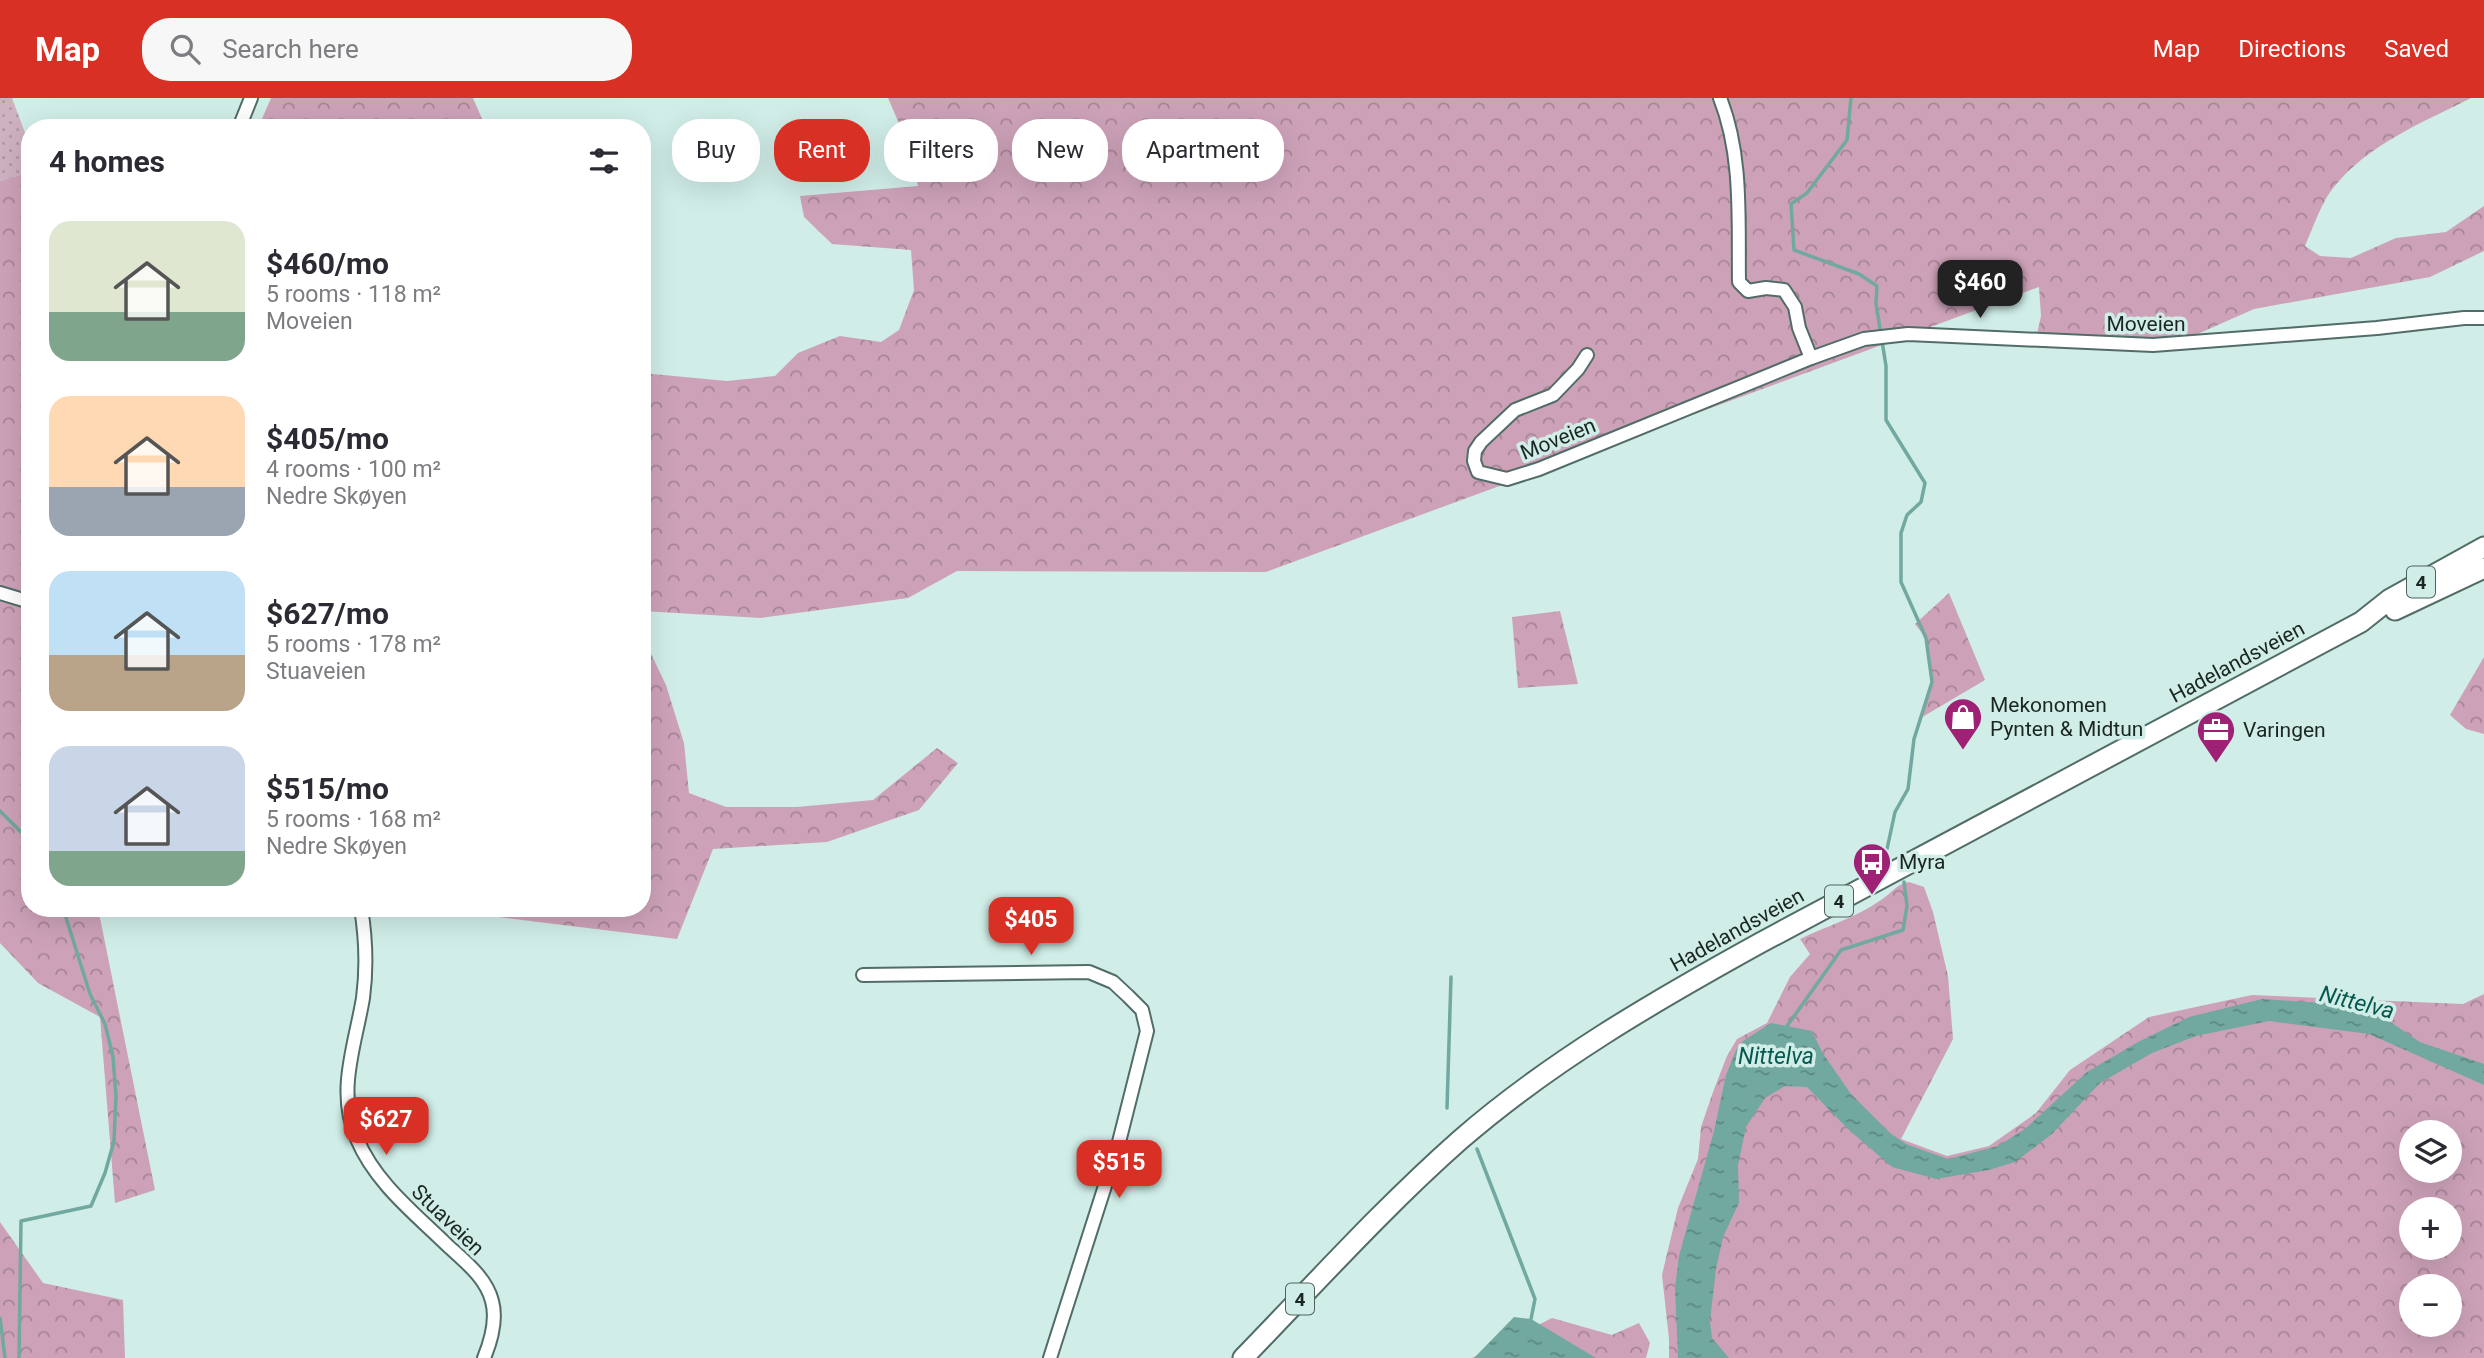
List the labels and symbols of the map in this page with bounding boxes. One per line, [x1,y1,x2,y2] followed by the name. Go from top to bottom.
[1939,260,2021,320] pin: $460
[2106,312,2186,336] street label: Moveien
[1517,413,1599,465] street label: Moveien
[2407,566,2435,597] road number: 4
[2165,616,2309,708] street label: Hadelandsveien
[1990,693,2143,741] place label: Mekonomen Pynten & Midtun
[1942,696,1984,751] shop icon: Mekonomen Pynten & Midtun
[2195,709,2237,764] office icon: Varingen
[2243,718,2326,742] place label: Varingen
[1851,841,1893,896] bus stop icon: Myra
[1899,850,1945,874] place label: Myra
[1666,883,1808,977] street label: Hadelandsveien
[1825,886,1853,916] road number: 4
[990,898,1072,957] pin: $405
[2317,980,2397,1025] water label: Nittelva
[1738,1043,1814,1070] water label: Nittelva
[345,1098,427,1157] pin: $627
[1078,1140,1160,1200] pin: $515
[407,1180,489,1260] street label: Stuaveien
[1286,1284,1314,1315] road number: 4

